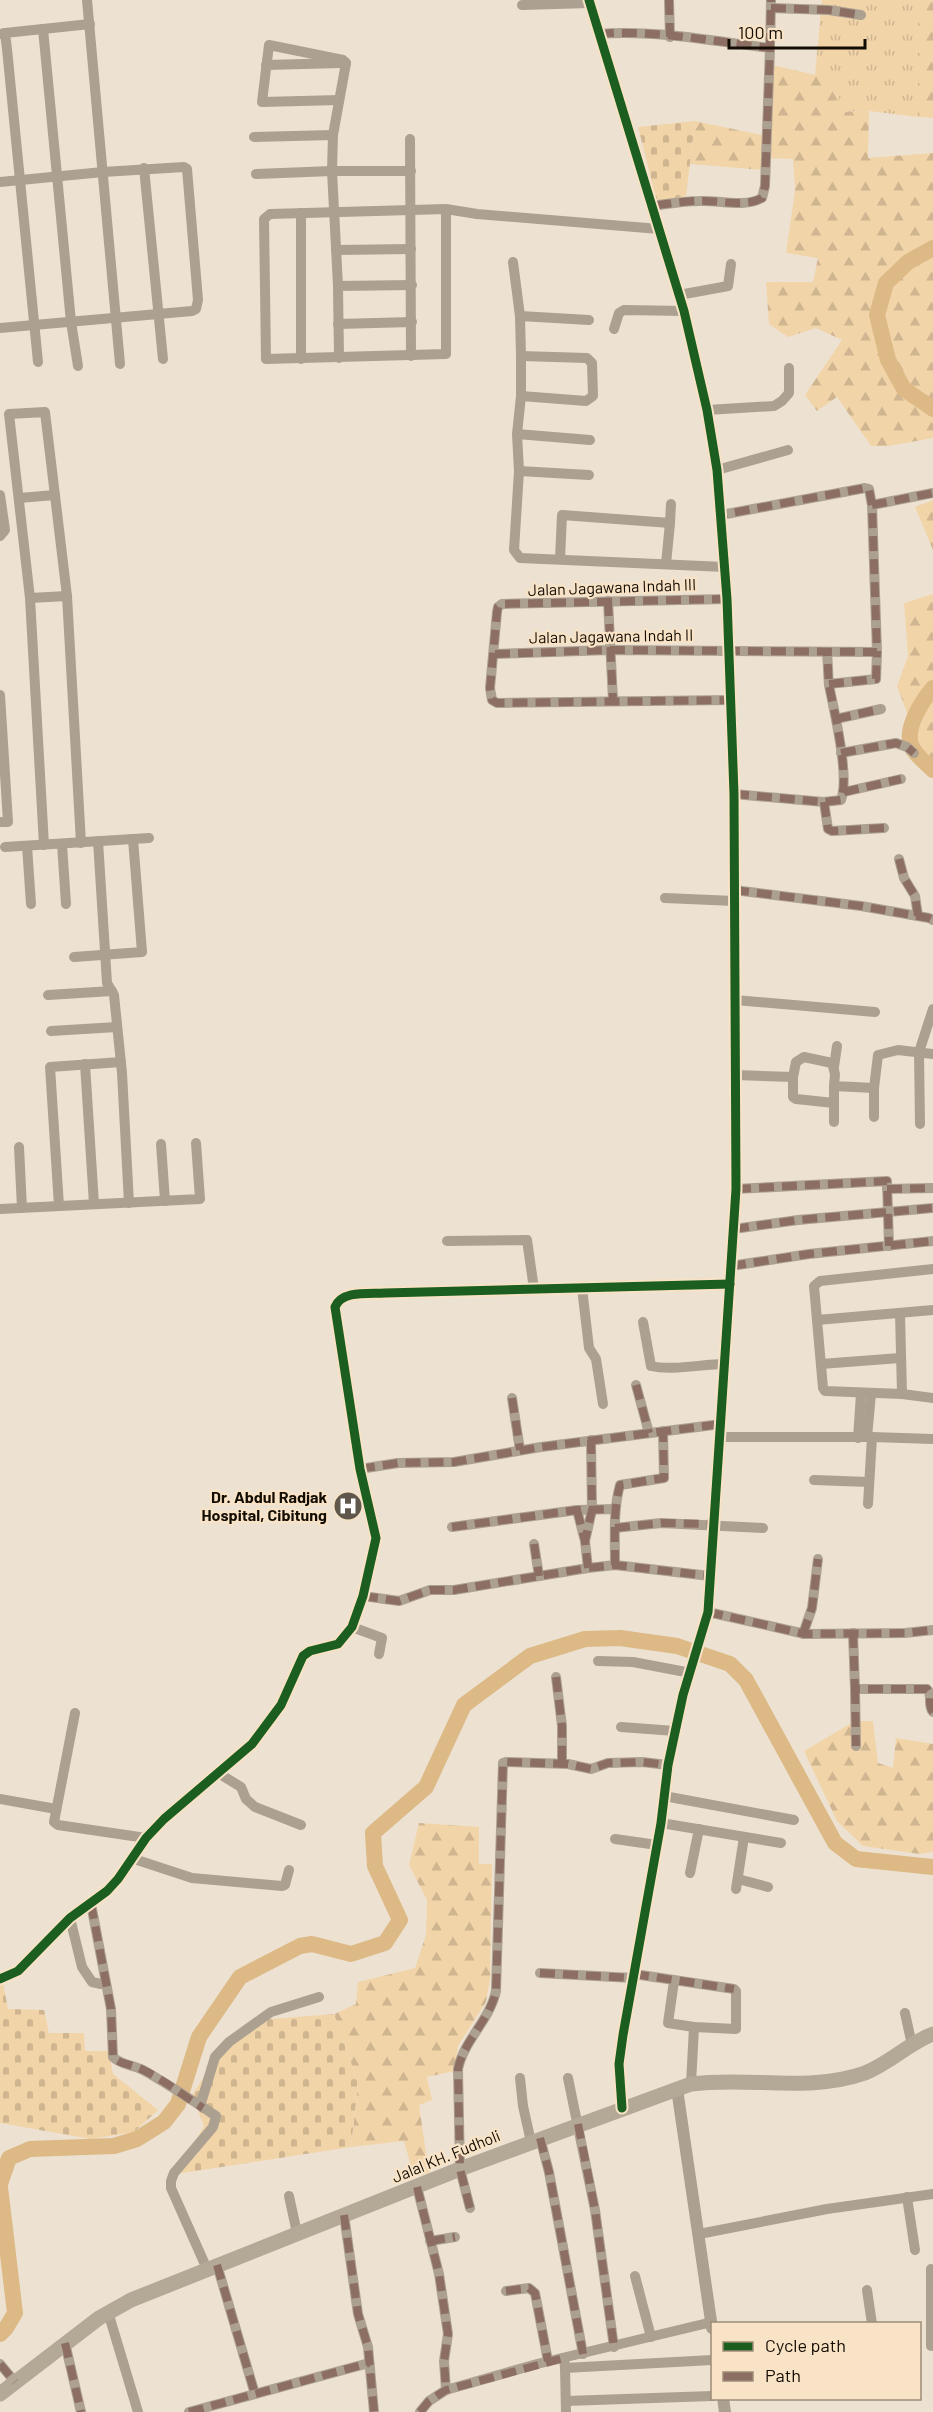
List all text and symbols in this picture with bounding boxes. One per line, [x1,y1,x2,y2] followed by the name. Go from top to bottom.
[729,12,866,50] scale bar
[738,21,783,43] text: 100 m
[527,574,697,599] street label: Jalan Jagawana Indah III
[529,625,693,646] street label: Jalan Jagawana Indah II
[202,1487,327,1524] place label: Dr. Abdul Radjak Hospital, Cibitung
[332,1490,364,1522] hospital icon: Dr. Abdul Radjak Hospital, Cibitung
[389,2125,503,2186] street label: Jalal KH. Fudholi
[711,2322,921,2400] legend
[765,2334,846,2356] text: Cycle path
[765,2364,801,2386] text: Path

